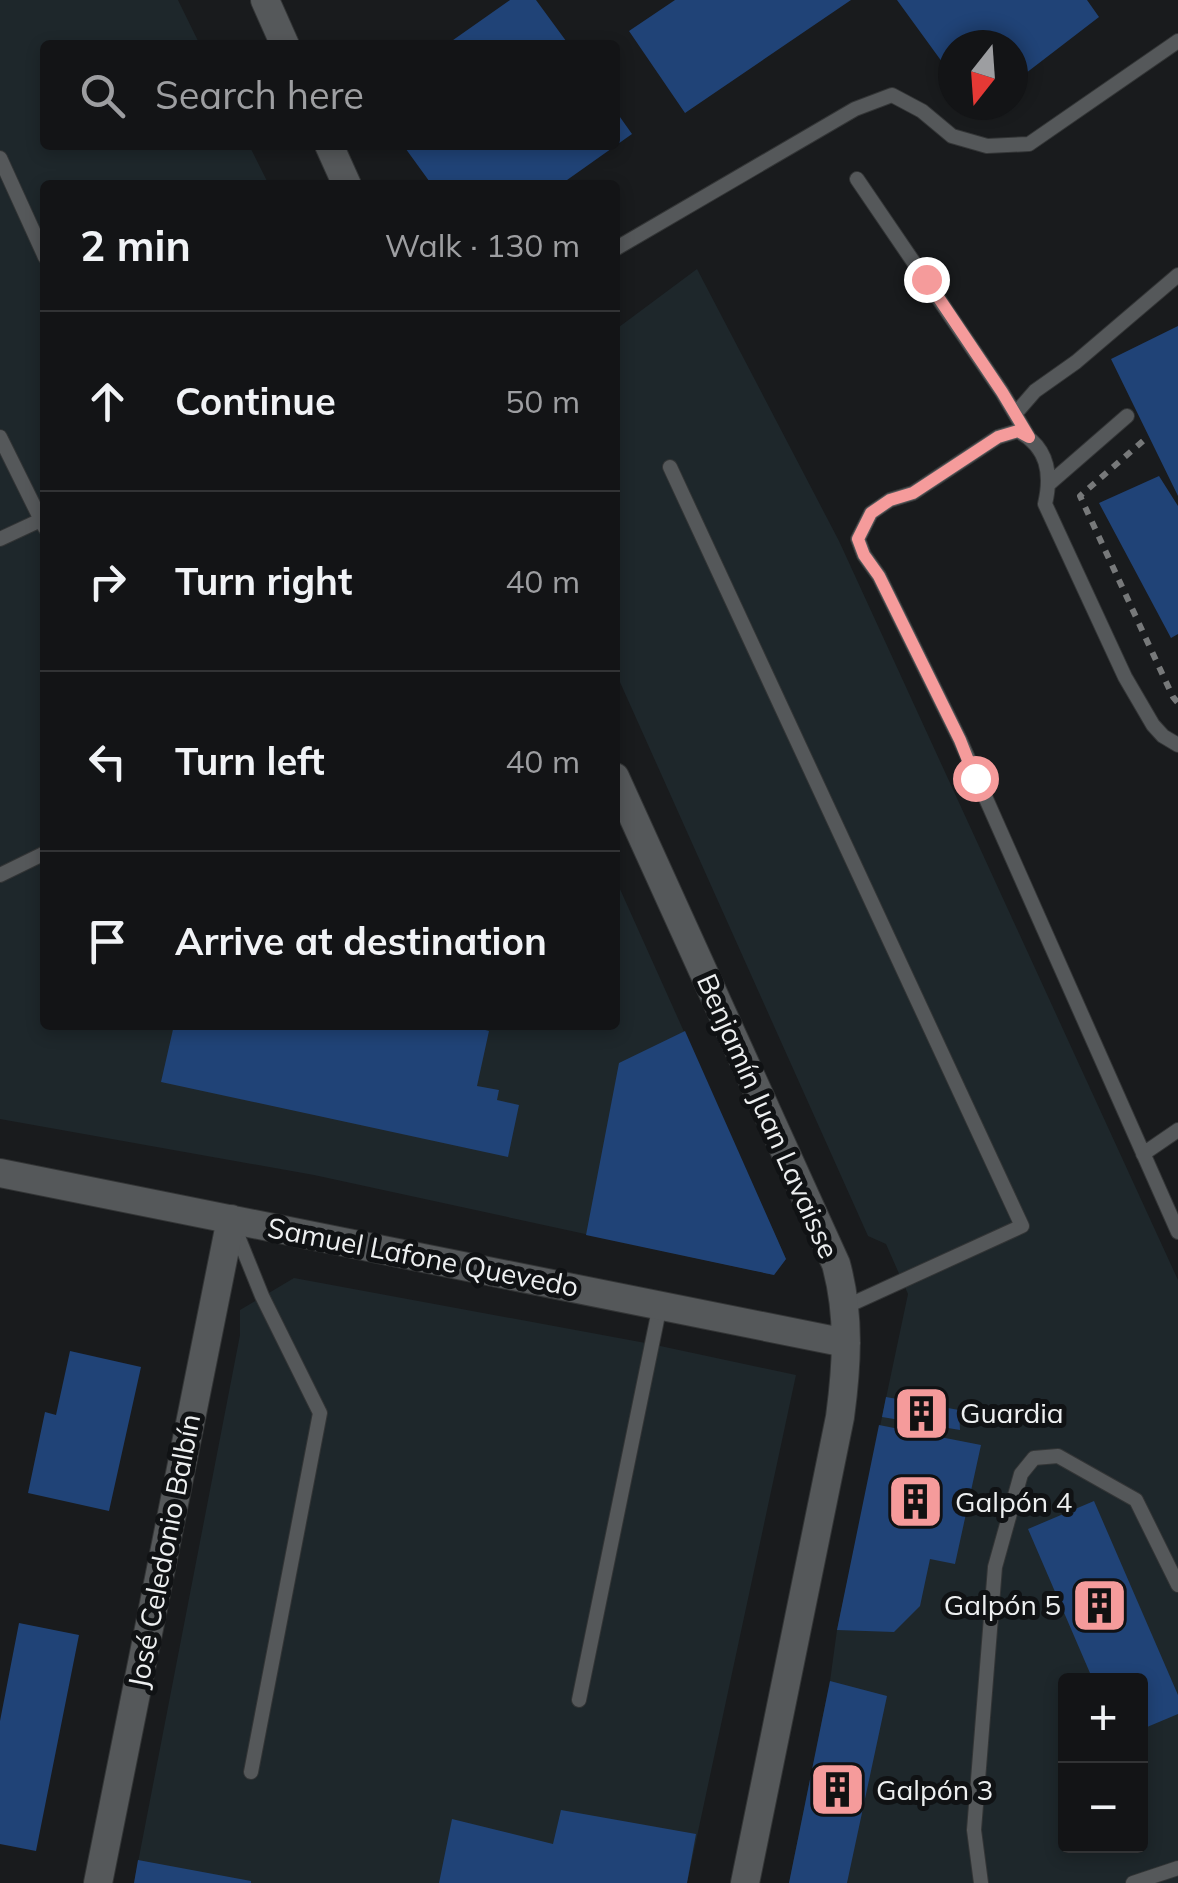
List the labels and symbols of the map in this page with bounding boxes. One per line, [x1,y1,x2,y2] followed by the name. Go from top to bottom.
[938,30,1028,120] north arrow
[904,257,950,303] route end
[953,756,999,802] route start
[690,968,847,1264] street label: Benjamín Juan Lavaisse
[265,1209,581,1304] street label: Samuel Lafone Quevedo
[891,1383,951,1443] building icon: Guardia
[960,1395,1064,1430] place label: Guardia
[120,1411,207,1691] street label: José Celedonio Balbín
[886,1472,946,1532] building icon: Galpón 4
[955,1484,1072,1519] place label: Galpón 4
[1070,1575,1130,1635] building icon: Galpón 5
[944,1587,1061,1622] place label: Galpón 5
[807,1760,867,1820] building icon: Galpón 3
[876,1772,993,1807] place label: Galpón 3

